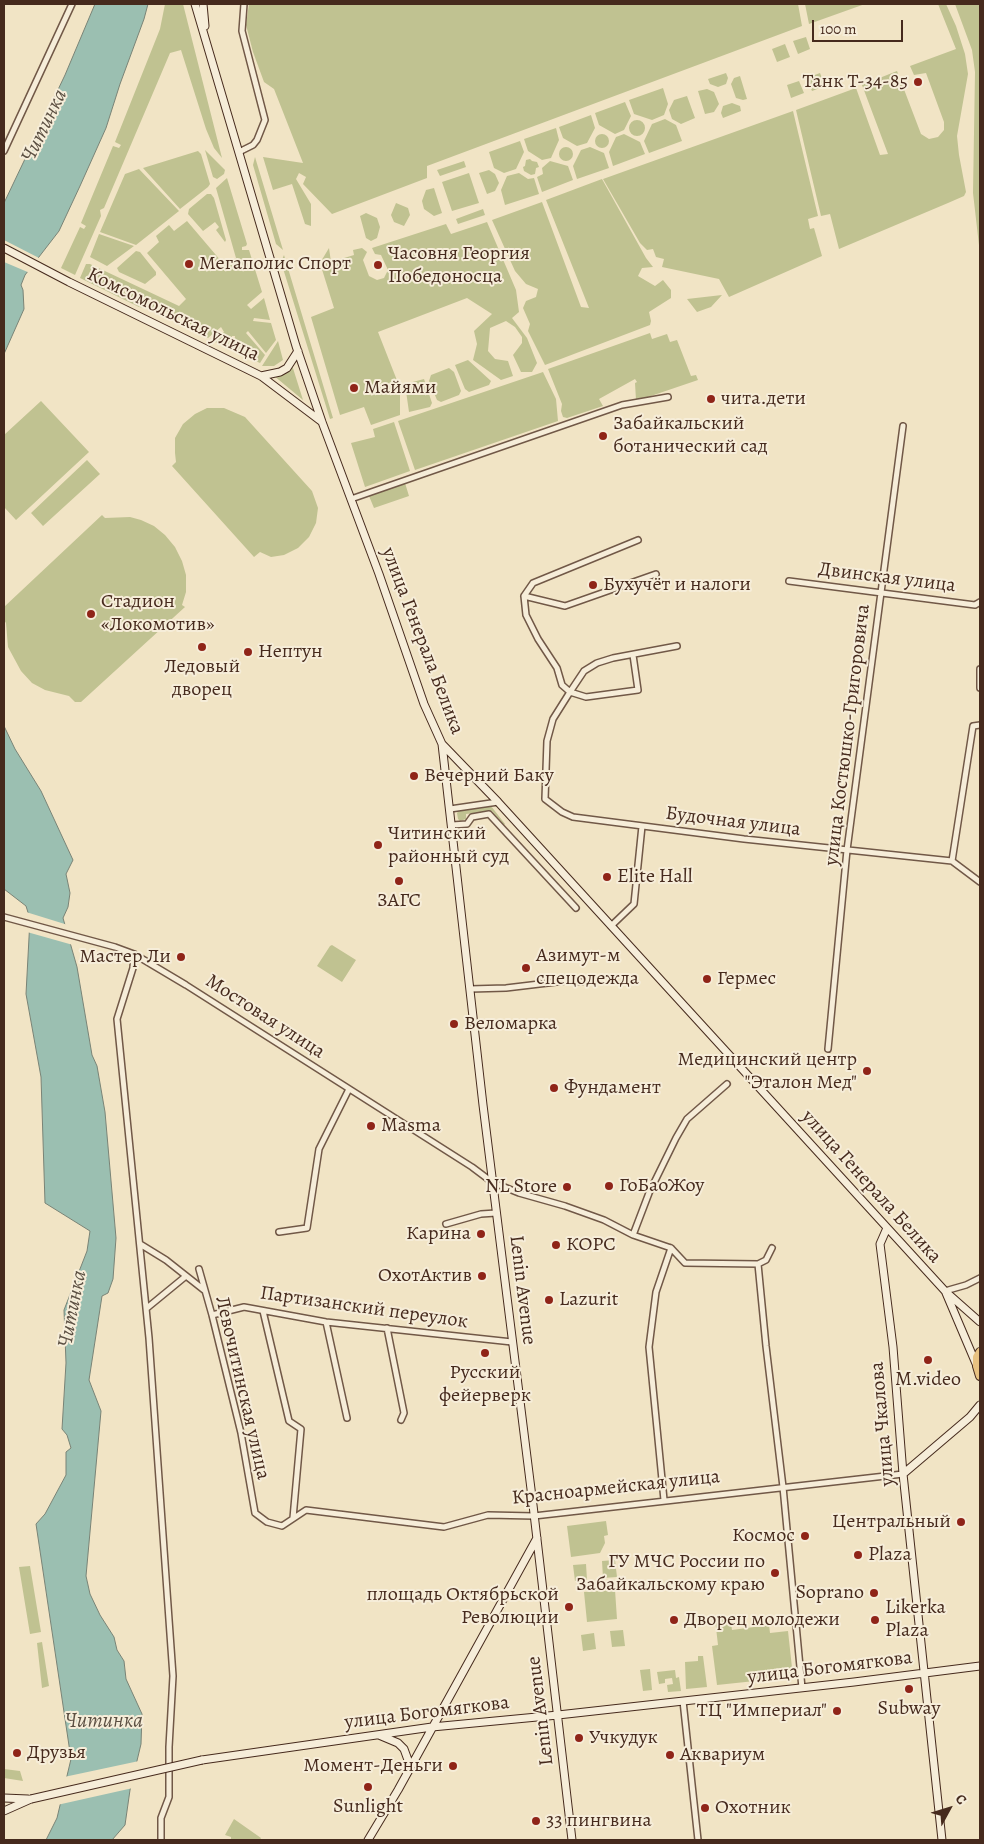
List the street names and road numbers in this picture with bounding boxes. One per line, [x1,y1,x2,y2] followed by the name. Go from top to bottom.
[83,263,263,367] street label: Комсомольская улица
[375,544,469,738] street label: улица Генерала Белика
[817,558,957,598] street label: Двинская улица
[820,603,876,867] street label: улица Костюшко-Григоровича
[664,802,802,842] street label: Будочная улица
[201,969,329,1065] street label: Мостовая улица
[796,1105,946,1269] street label: улица Генерала Белика
[503,1234,541,1346] street label: Lenin Avenue
[259,1282,469,1334] street label: Партизанский переулок
[209,1294,275,1482] street label: Левочитинская улица
[866,1361,900,1487] street label: улица Чкалова
[511,1465,721,1511] street label: Красноармейская улица
[746,1646,914,1690] street label: улица Богомягкова
[522,1655,560,1767] street label: Lenin Avenue
[343,1691,511,1735] street label: улица Богомягкова

